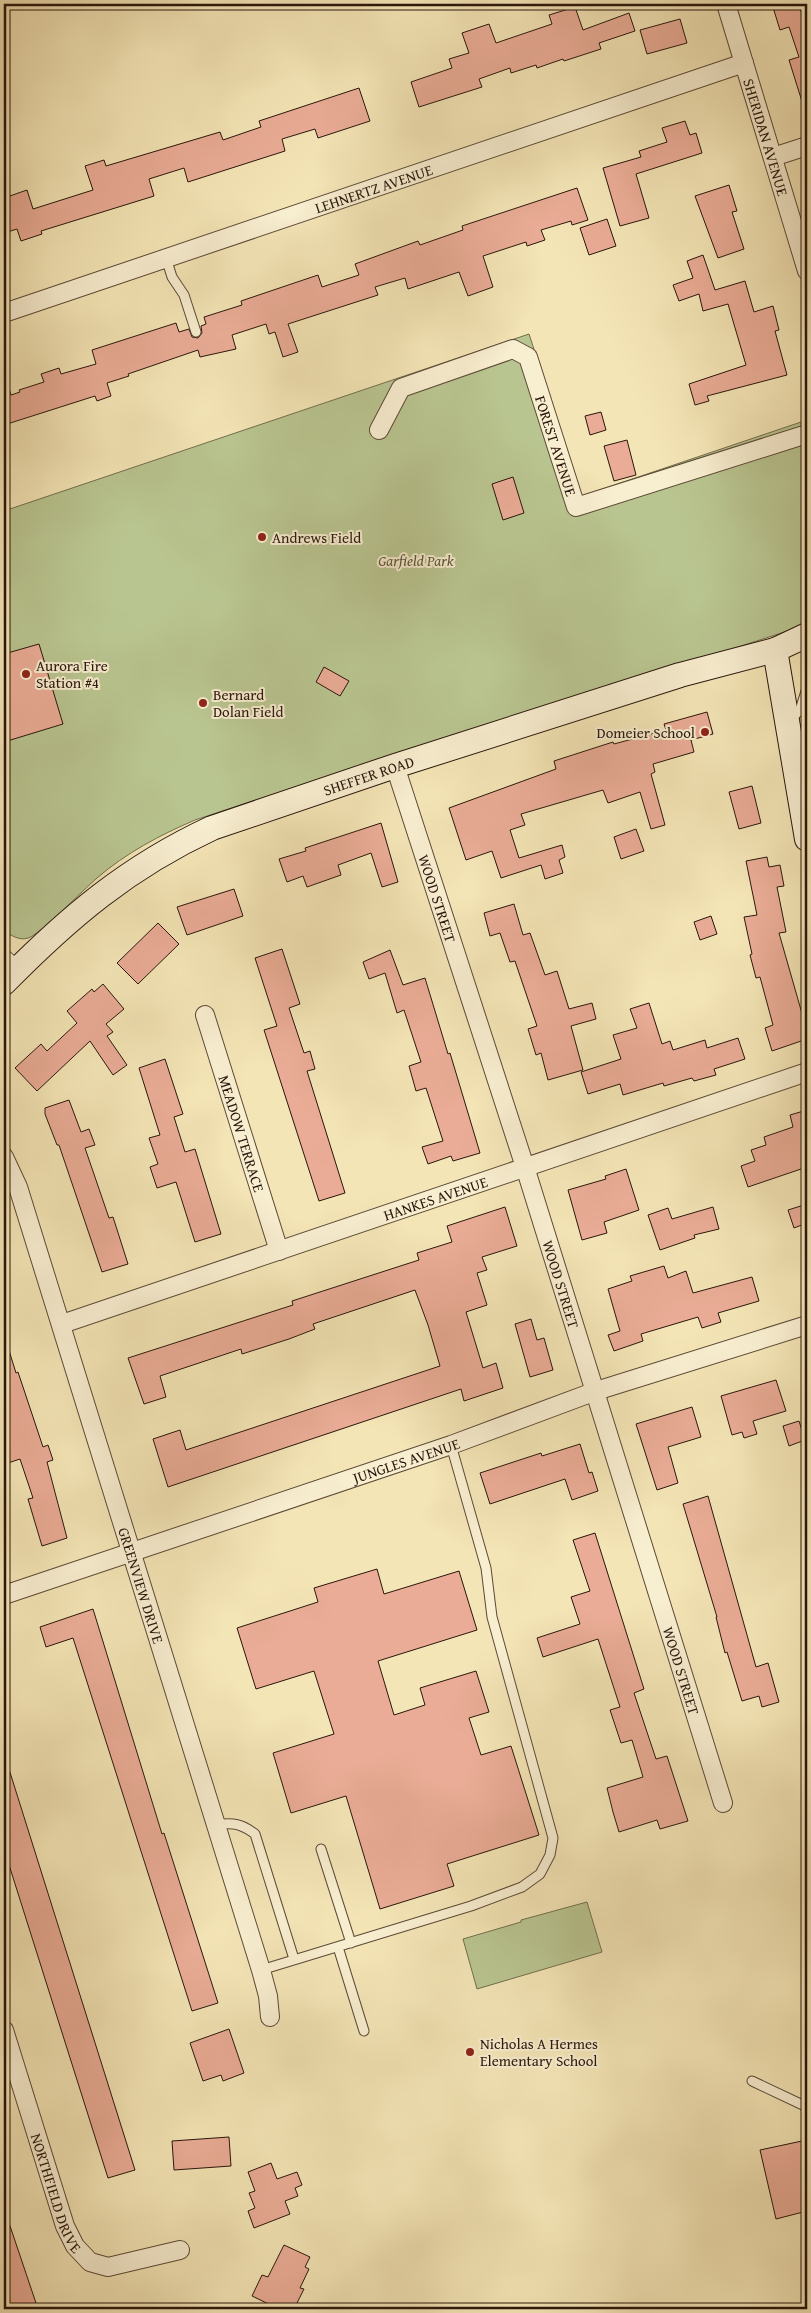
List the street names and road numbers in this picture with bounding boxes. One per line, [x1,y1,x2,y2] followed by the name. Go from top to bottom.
[739,76,794,199] street label: SHERIDAN AVENUE
[312,158,435,218] street label: LEHNERTZ AVENUE
[530,393,582,499] street label: FOREST AVENUE
[320,750,416,800] street label: SHEFFER ROAD
[414,852,462,945] street label: WOOD STREET
[214,1072,270,1195] street label: MEADOW TERRACE
[380,1170,490,1225] street label: HANKES AVENUE
[538,1237,585,1331] street label: WOOD STREET
[348,1432,463,1488] street label: JUNGLES AVENUE
[114,1525,170,1646] street label: GREENVIEW DRIVE
[658,1624,706,1718] street label: WOOD STREET
[26,2131,87,2258] street label: NORTHFIELD DRIVE

